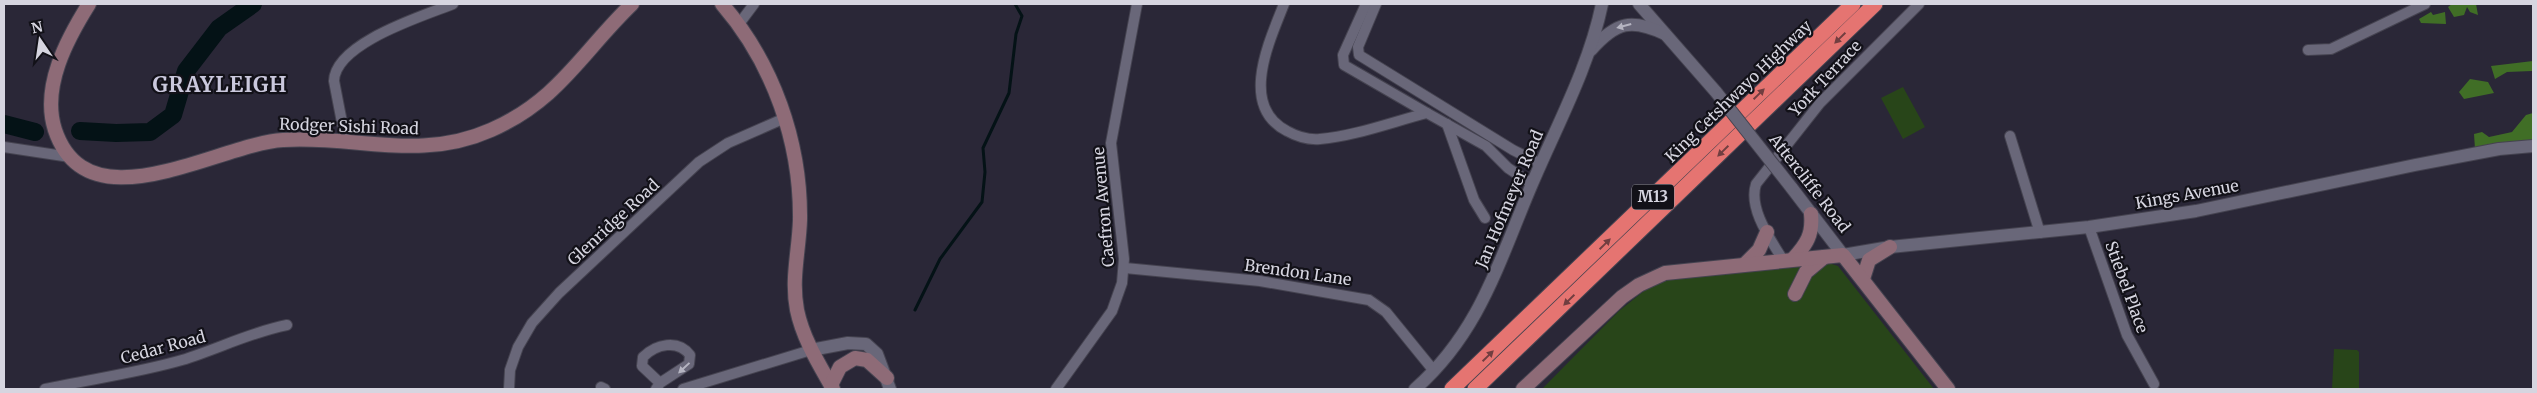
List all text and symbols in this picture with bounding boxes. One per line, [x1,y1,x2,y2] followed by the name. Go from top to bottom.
[15,15,65,65] north arrow
[1661,15,1816,166] street label: King Cetshwayo Highway
[30,17,44,37] text: N
[1616,22,1632,30] one-way arrow
[1834,32,1846,44] one-way arrow
[1784,36,1865,121] street label: York Terrace
[152,71,288,98] district label: GRAYLEIGH
[1753,88,1765,100] one-way arrow
[279,114,419,138] street label: Rodger Sishi Road
[1470,127,1547,272] street label: Jan Hofmeyer Road
[1765,129,1855,237] street label: Attercliffe Road
[1718,145,1730,157] one-way arrow
[1088,146,1118,268] street label: Caefron Avenue
[563,174,663,270] street label: Glenridge Road
[2134,175,2240,213] street label: Kings Avenue
[1632,184,1674,210] road number: M13
[1598,238,1610,250] one-way arrow
[2101,238,2153,336] street label: Stiebel Place
[1243,255,1353,289] street label: Brendon Lane
[1563,294,1575,306] one-way arrow
[118,326,208,368] street label: Cedar Road
[1481,350,1493,362] one-way arrow
[678,362,691,373] one-way arrow

